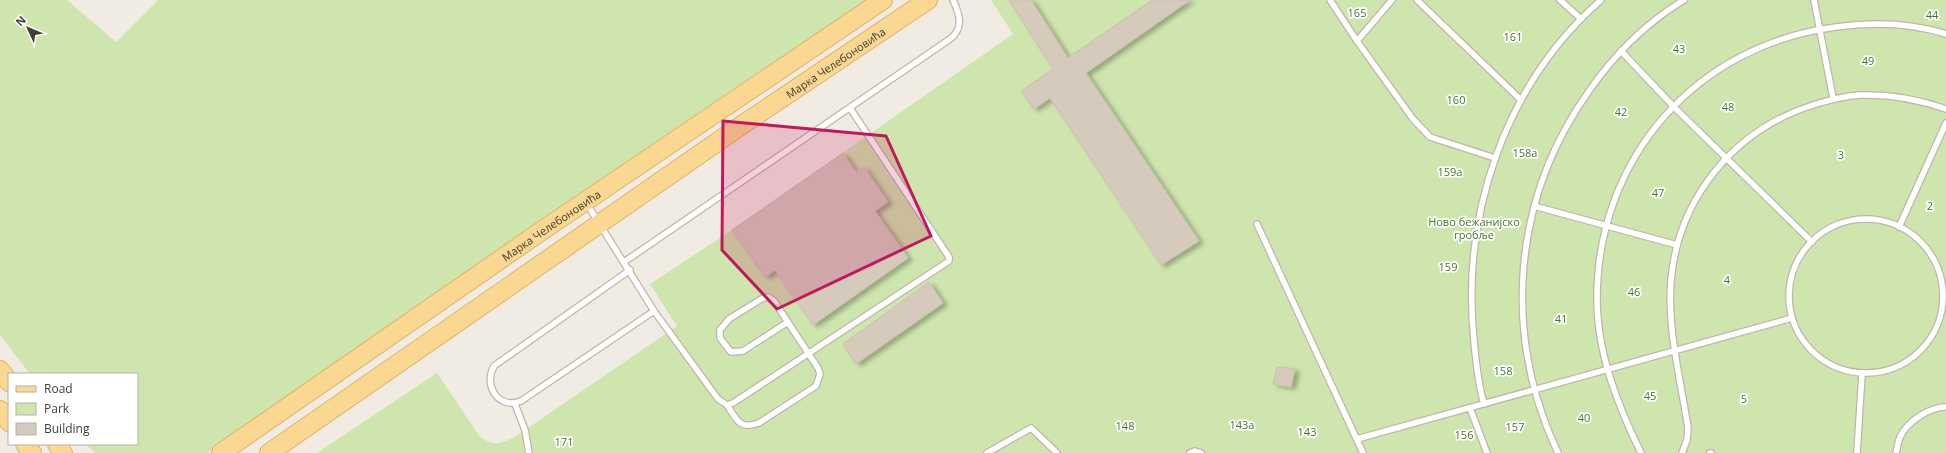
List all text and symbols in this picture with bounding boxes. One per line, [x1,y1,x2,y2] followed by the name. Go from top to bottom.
[1348,5,1366,20] park label: 165
[1926,7,1939,22] park label: 44
[8,8,48,48] north arrow
[12,12,29,29] text: N
[783,24,888,101] street label: Марка Челебоновића
[1504,29,1522,44] park label: 161
[1673,41,1685,56] park label: 43
[1862,53,1874,68] park label: 49
[1447,92,1465,107] park label: 160
[1722,99,1734,114] park label: 48
[1615,104,1627,119] park label: 42
[1513,145,1537,160] park label: 158a
[1838,147,1844,162] park label: 3
[1438,164,1462,179] park label: 159a
[1652,185,1664,200] park label: 47
[498,186,603,264] street label: Марка Челебоновића
[1927,198,1933,213] park label: 2
[1428,214,1520,242] park label: Ново бежанијско гробље
[1439,259,1457,274] park label: 159
[1724,272,1731,287] park label: 4
[1628,284,1640,299] park label: 46
[1555,311,1567,326] park label: 41
[1494,363,1512,378] park label: 158
[8,373,138,445] legend
[44,380,73,397] text: Road
[1644,388,1656,403] park label: 45
[1741,391,1747,406] park label: 5
[44,400,70,417] text: Park
[1578,410,1590,425] park label: 40
[1230,417,1254,432] park label: 143a
[1116,418,1134,433] park label: 148
[1506,419,1524,434] park label: 157
[44,420,90,437] text: Building
[1298,424,1316,439] park label: 143
[1455,427,1473,442] park label: 156
[555,434,573,449] park label: 171

